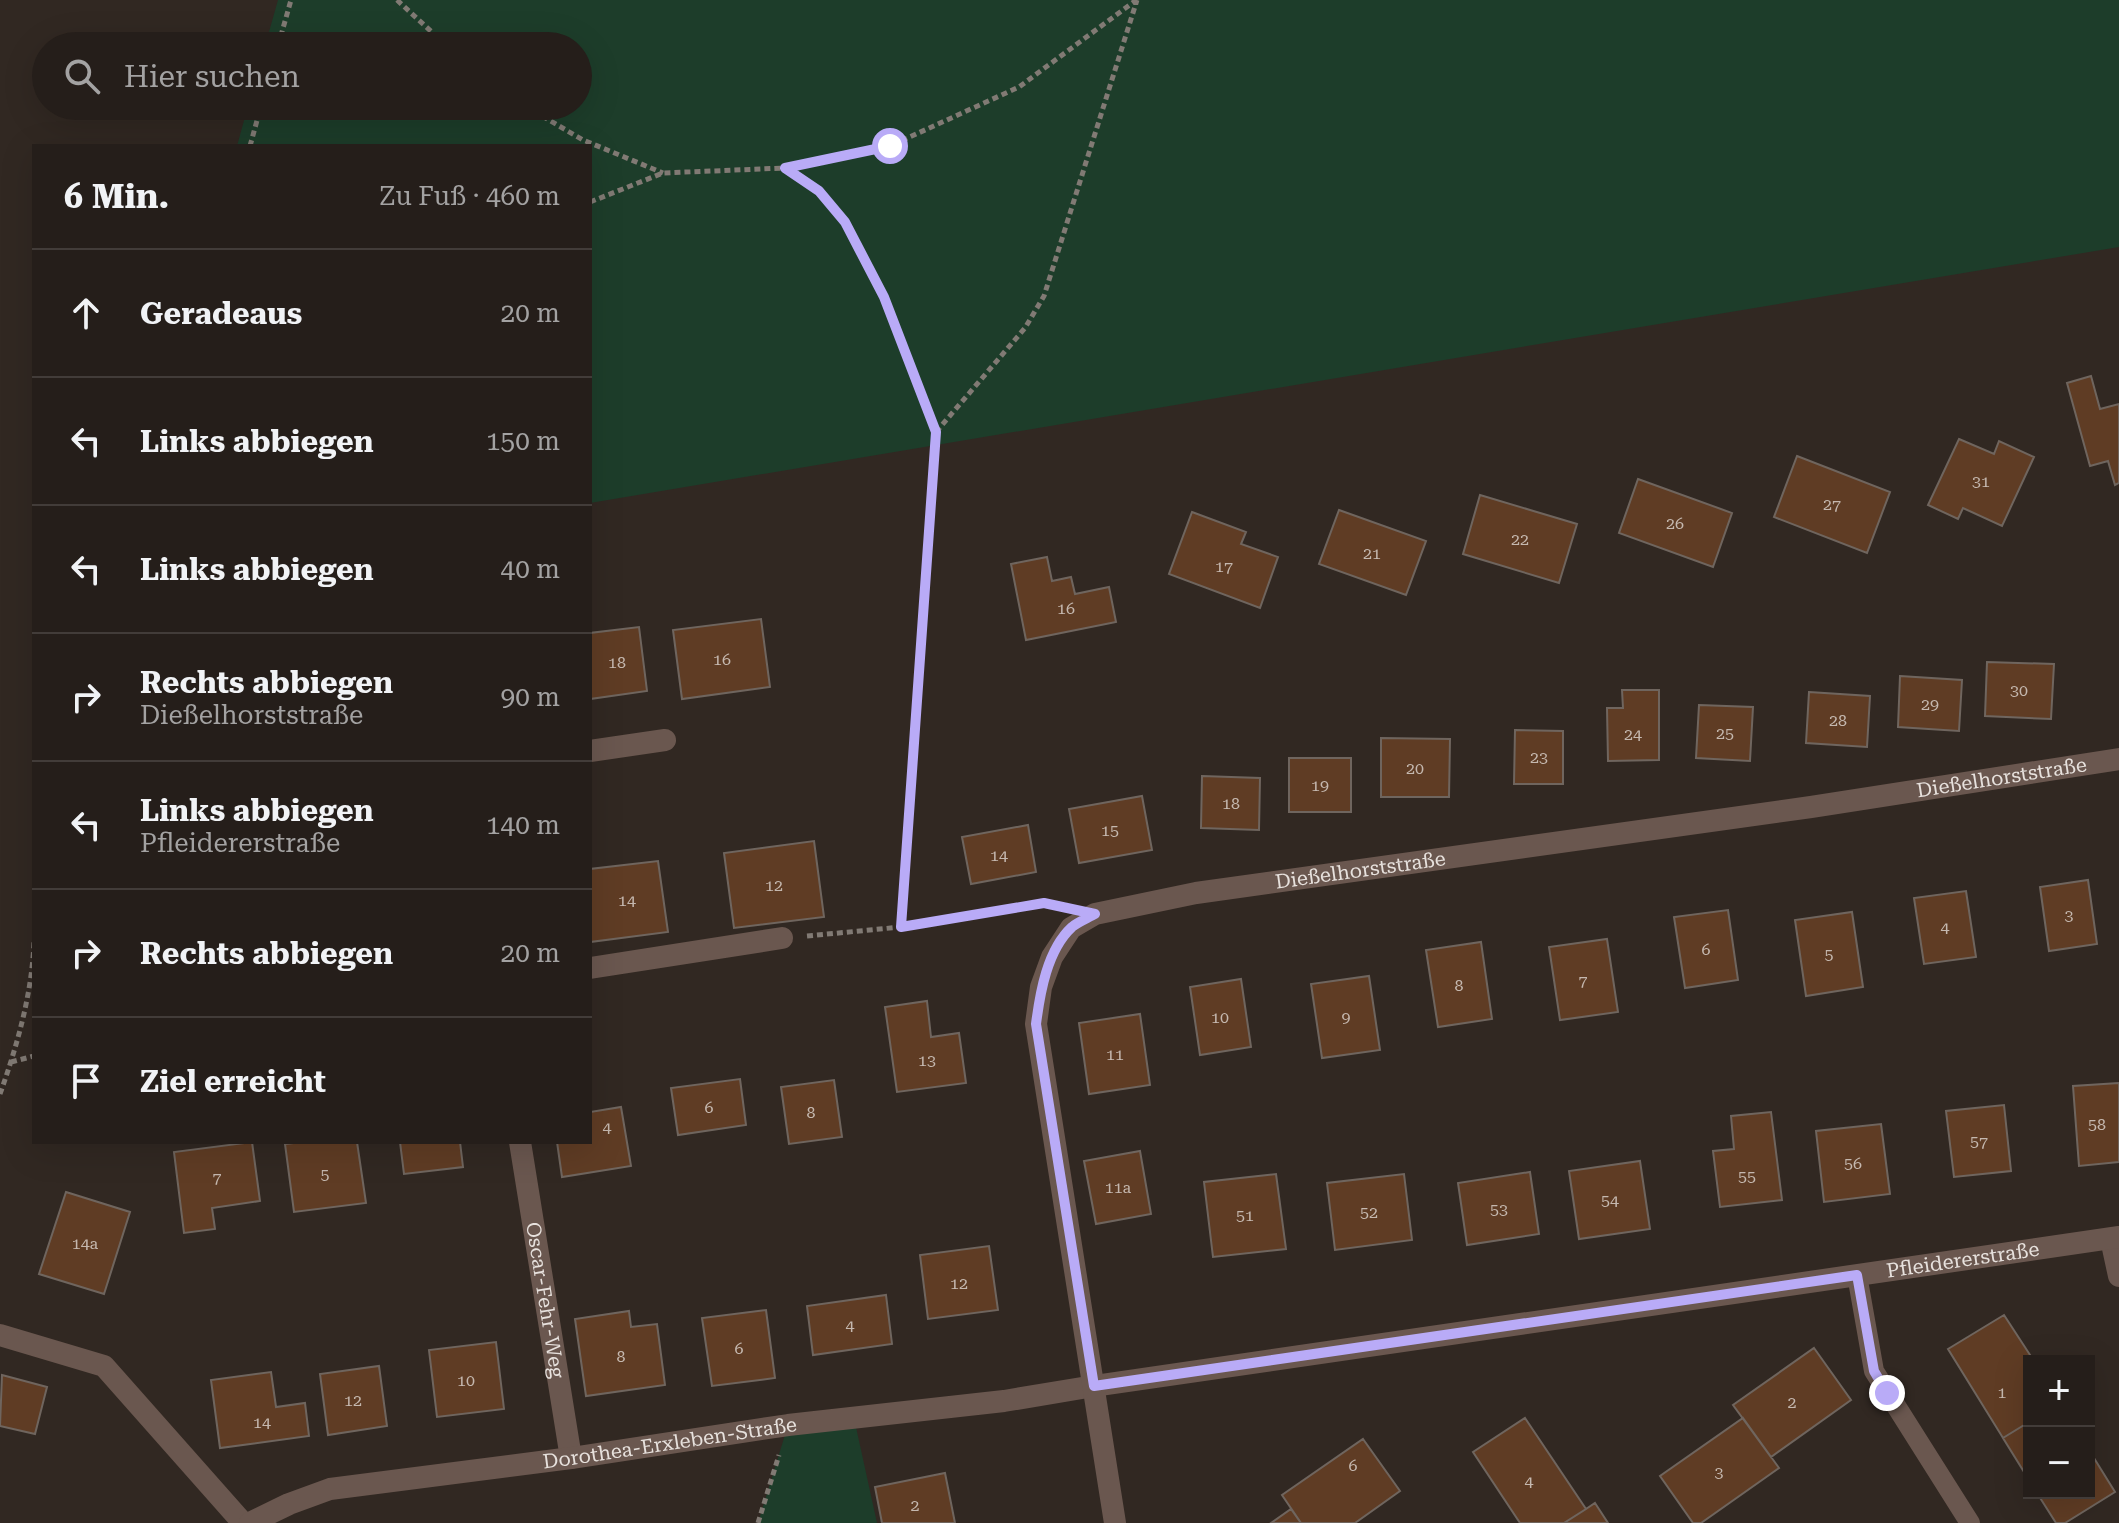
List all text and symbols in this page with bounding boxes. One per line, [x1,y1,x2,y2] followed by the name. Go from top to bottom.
[32,32,592,120] search box
[60,54,104,98] icon: search
[124,59,300,94] text: Hier suchen
[872,128,908,164] route start
[64,176,169,216] text: 6 Min.
[379,181,560,211] text: Zu Fuß · 460 m
[64,291,108,335] icon: ahead
[140,296,302,331] text: Geradeaus
[501,298,560,328] text: 20 m
[64,419,108,463] icon: left
[140,424,374,459] text: Links abbiegen
[486,426,560,456] text: 150 m
[1972,472,1990,491] house number: 31
[1823,495,1841,514] house number: 27
[1666,514,1684,533] house number: 26
[1511,530,1529,549] house number: 22
[1363,544,1381,563] house number: 21
[64,547,108,591] icon: left
[140,552,374,587] text: Links abbiegen
[501,554,560,584] text: 40 m
[1215,557,1233,576] house number: 17
[1057,599,1075,618] house number: 16
[713,650,731,669] house number: 16
[608,653,626,672] house number: 18
[140,665,393,700] text: Rechts abbiegen
[64,675,108,719] icon: right
[2010,681,2028,700] house number: 30
[501,682,560,712] text: 90 m
[1921,695,1939,714] house number: 29
[140,700,363,730] text: Dießelhorststraße
[1829,711,1847,730] house number: 28
[1716,724,1734,743] house number: 25
[1624,725,1642,744] house number: 24
[1530,748,1548,767] house number: 23
[1915,752,2088,802] street label: Dießelhorststraße
[1406,759,1424,778] house number: 20
[1311,776,1329,795] house number: 19
[140,793,374,828] text: Links abbiegen
[1222,794,1240,813] house number: 18
[64,803,108,847] icon: left
[486,810,560,840] text: 140 m
[1101,821,1119,840] house number: 15
[140,828,340,858] text: Pfleidererstraße
[990,846,1008,865] house number: 14
[1274,846,1447,894] street label: Dießelhorststraße
[765,876,783,895] house number: 12
[618,891,636,910] house number: 14
[2065,906,2074,925] house number: 3
[1941,918,1950,937] house number: 4
[64,931,108,975] icon: right
[140,936,393,971] text: Rechts abbiegen
[501,938,560,968] text: 20 m
[1702,940,1711,959] house number: 6
[1825,945,1834,964] house number: 5
[1579,971,1588,990] house number: 7
[1455,976,1464,995] house number: 8
[1211,1008,1229,1027] house number: 10
[1342,1008,1351,1027] house number: 9
[1106,1045,1124,1064] house number: 11
[918,1051,936,1070] house number: 13
[64,1059,108,1103] icon: arrive
[140,1064,326,1099] text: Ziel erreicht
[705,1098,714,1117] house number: 6
[807,1103,816,1122] house number: 8
[2088,1115,2106,1134] house number: 58
[603,1118,612,1137] house number: 4
[1970,1132,1988,1151] house number: 57
[1844,1154,1862,1173] house number: 56
[321,1165,330,1184] house number: 5
[1738,1167,1756,1186] house number: 55
[213,1168,222,1187] house number: 7
[1105,1178,1132,1197] house number: 11a
[1601,1191,1619,1210] house number: 54
[1490,1200,1508,1219] house number: 53
[1360,1203,1378,1222] house number: 52
[1236,1206,1254,1225] house number: 51
[521,1220,570,1380] street label: Oscar-Fehr-Weg
[72,1234,99,1253] house number: 14a
[1885,1237,2041,1283] street label: Pfleidererstraße
[950,1274,968,1293] house number: 12
[846,1316,855,1335] house number: 4
[735,1339,744,1358] house number: 6
[617,1347,626,1366] house number: 8
[2023,1355,2095,1499] map controls
[2023,1355,2095,1427] button: +
[457,1371,475,1390] house number: 10
[1869,1375,1905,1411] route end
[1998,1383,2007,1402] house number: 1
[344,1391,362,1410] house number: 12
[1788,1393,1797,1412] house number: 2
[541,1412,798,1474] street label: Dorothea-Erxleben-Straße
[253,1413,271,1432] house number: 14
[2023,1427,2095,1499] button: −
[1349,1456,1358,1475] house number: 6
[1715,1463,1724,1482] house number: 3
[1525,1472,1534,1491] house number: 4
[911,1496,920,1515] house number: 2

